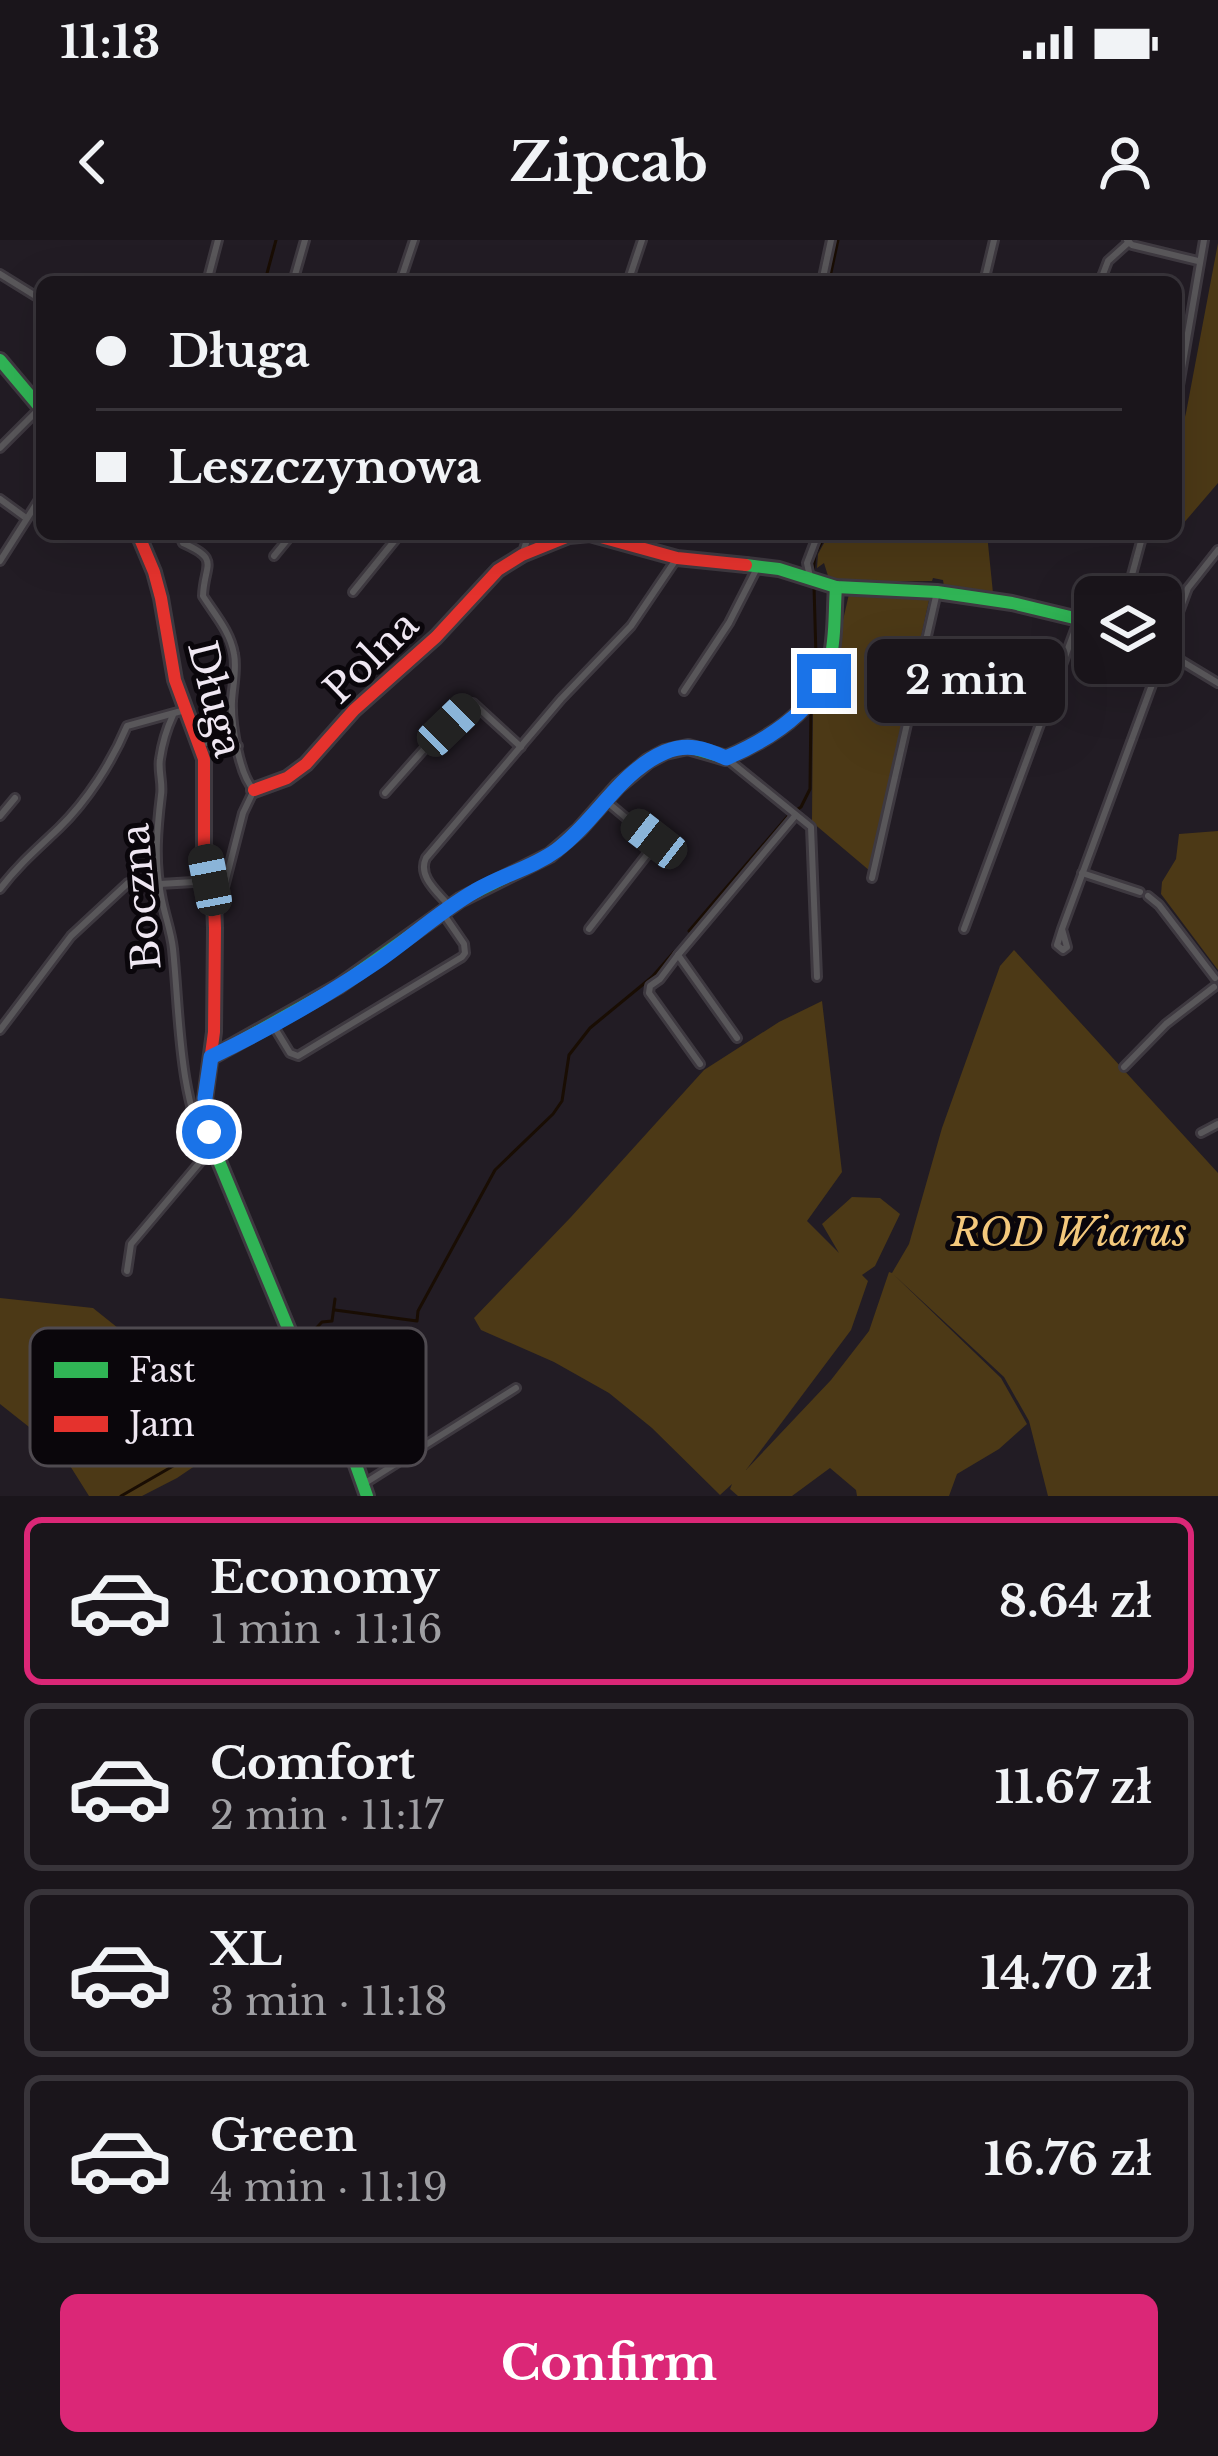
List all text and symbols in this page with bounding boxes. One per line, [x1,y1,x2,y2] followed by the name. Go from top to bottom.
[60,14,160,70] text: 11:13
[60,129,126,195] icon: back
[510,129,708,196] text: Zipcab
[1092,129,1158,195] icon: person
[168,323,310,379] text: Długa
[168,439,482,495] text: Leszczynowa
[1074,576,1182,684] map controls
[1074,576,1182,684] button: layers
[314,600,429,714] street label: Polna
[177,636,253,763] street label: Długa
[866,639,1064,723] callout: 2 min
[797,654,851,708] route end
[905,656,1027,705] text: 2 min
[411,687,487,763] car
[615,803,693,875] car
[110,821,172,972] street label: Boczna
[185,841,235,919] car
[182,1105,236,1159] route start
[950,1208,1187,1257] park label: ROD Wiarus
[30,1328,426,1466] legend
[129,1350,196,1391] text: Fast
[125,1404,195,1445] text: Jam
[66,1547,174,1655] icon: car
[210,1549,440,1605] text: Economy
[999,1573,1152,1629] text: 8.64 zł
[210,1605,442,1654] text: 1 min · 11:16
[66,1733,174,1841] icon: car
[210,1735,415,1791] text: Comfort
[994,1759,1152,1815] text: 11.67 zł
[210,1791,444,1840] text: 2 min · 11:17
[66,1919,174,2027] icon: car
[210,1921,282,1977] text: XL
[981,1945,1152,2001] text: 14.70 zł
[210,1977,448,2026] text: 3 min · 11:18
[66,2105,174,2213] icon: car
[210,2107,357,2163] text: Green
[984,2131,1152,2187] text: 16.76 zł
[210,2163,448,2212] text: 4 min · 11:19
[60,2294,1158,2432] button: Confirm

